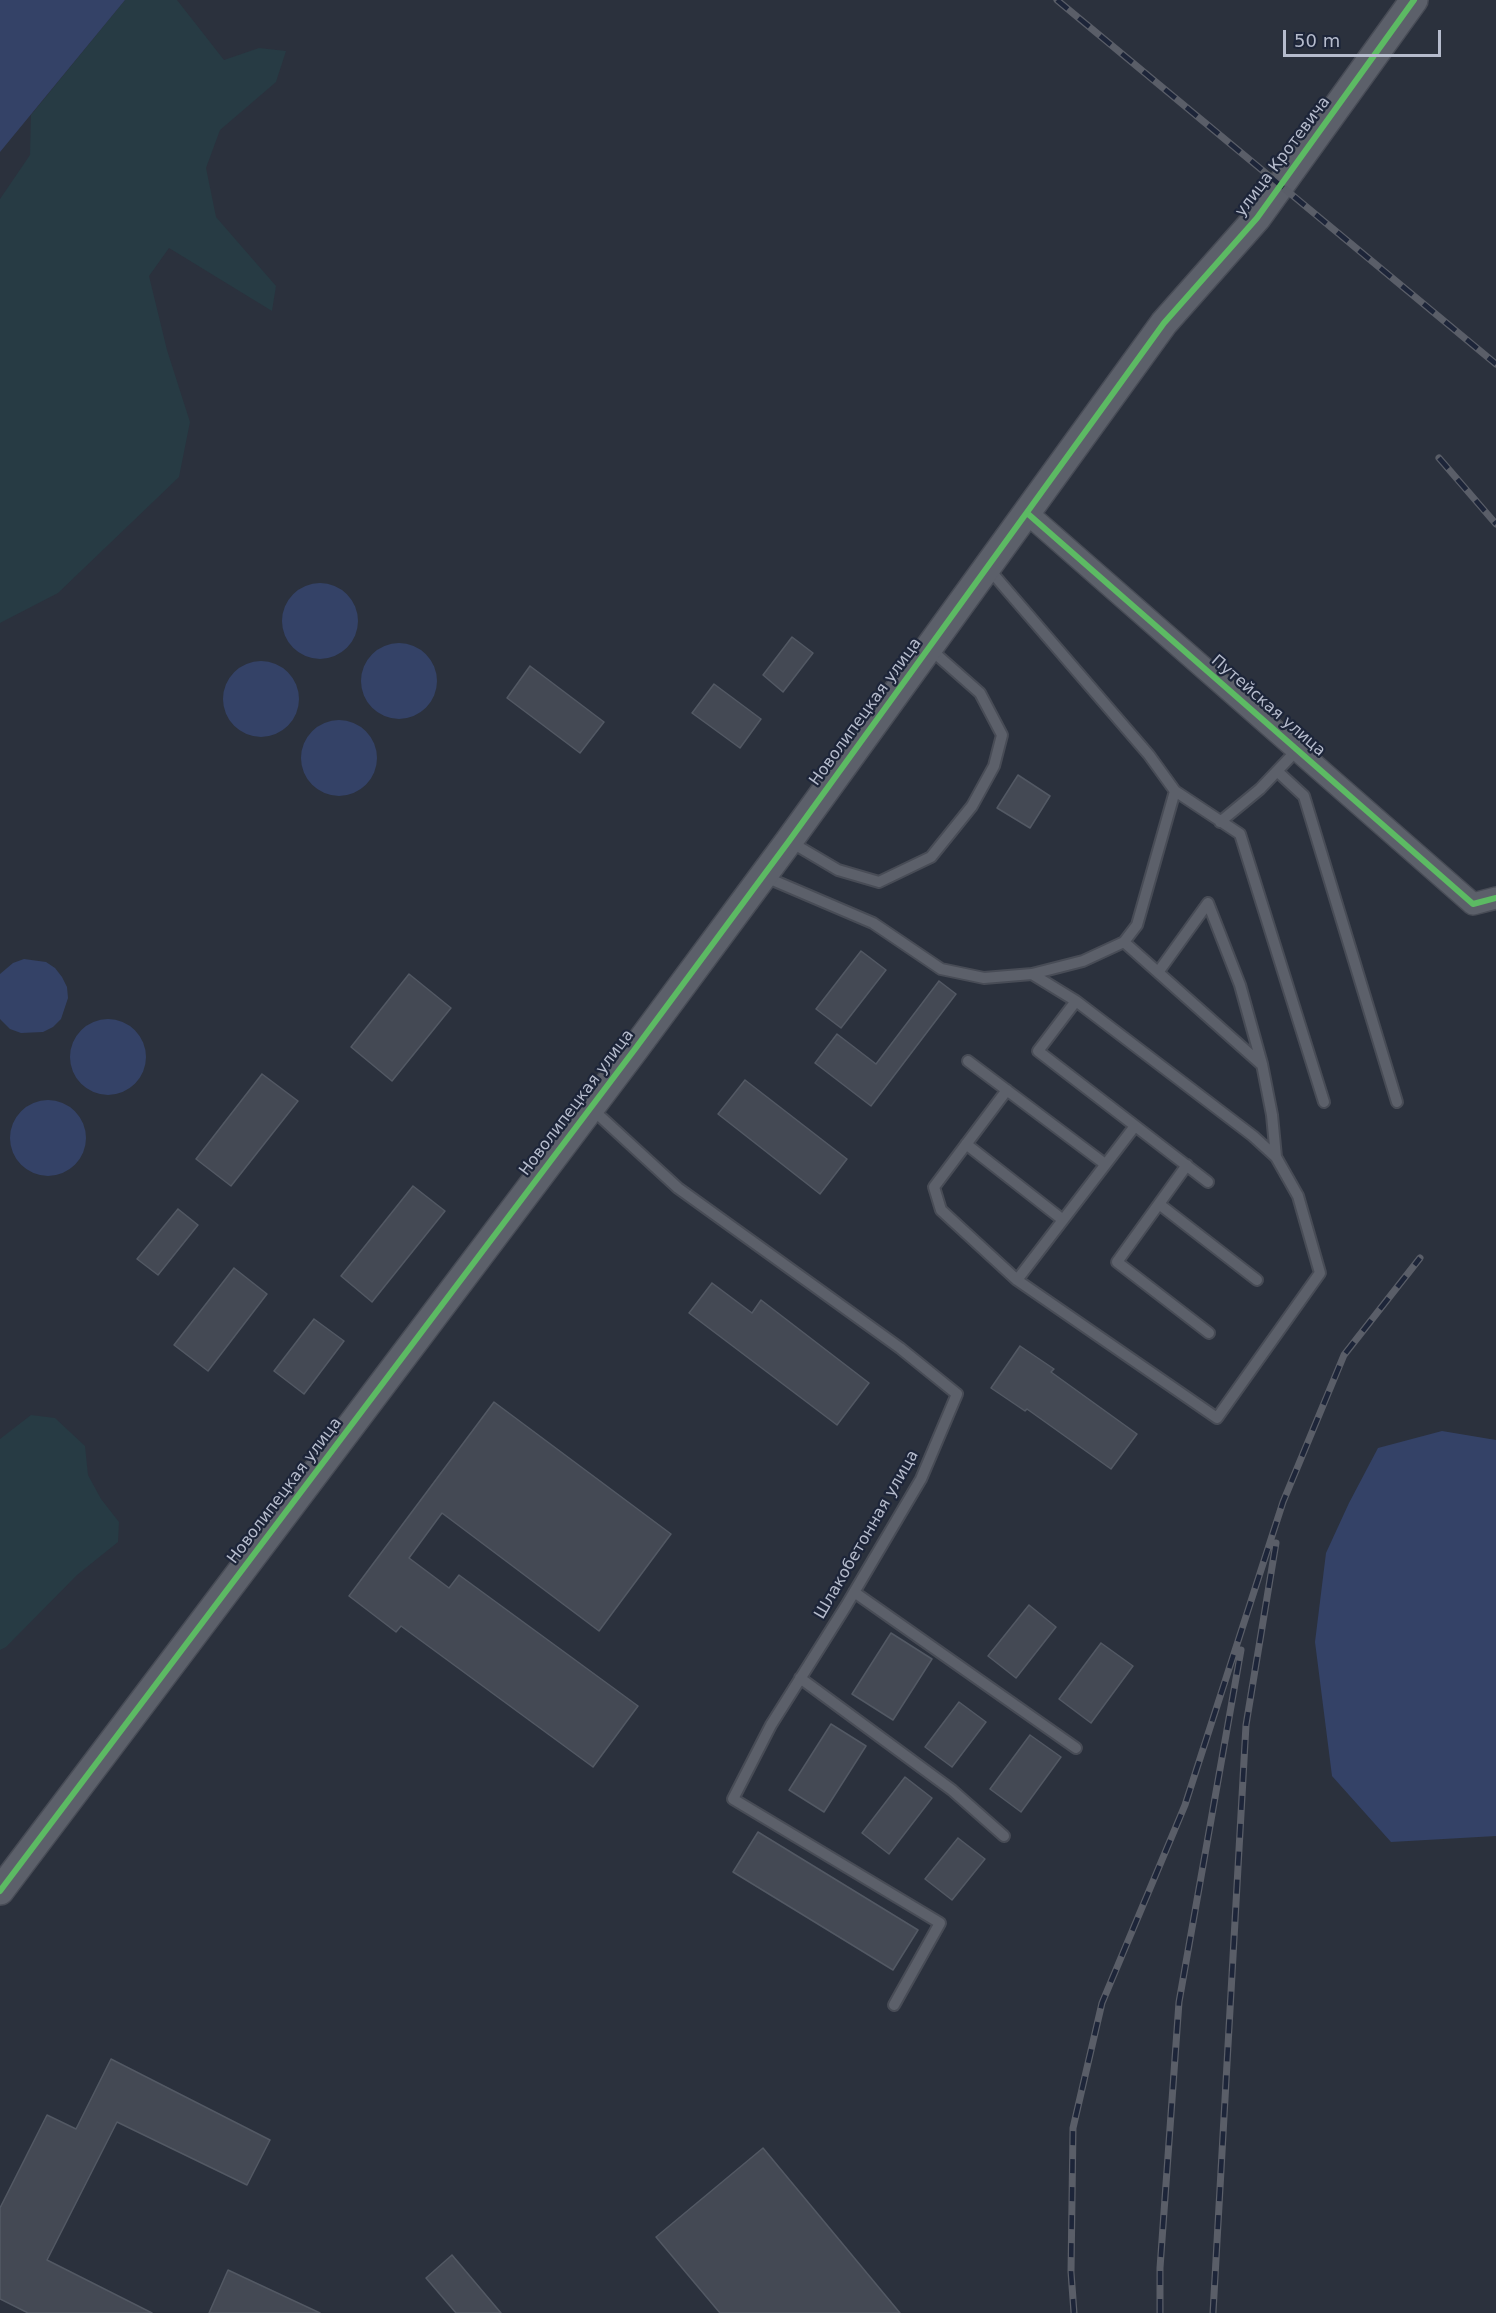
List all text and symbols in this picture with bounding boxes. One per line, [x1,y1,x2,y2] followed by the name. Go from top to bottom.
[1286,18,1444,56] scale bar
[1294,30,1340,51] text: 50 m
[1232,93,1334,221] street label: улица Кротевича
[806,634,926,790] street label: Новолипецкая улица
[1207,651,1329,761] street label: Путейская улица
[516,1026,638,1180] street label: Новолипецкая улица
[224,1414,346,1568] street label: Новолипецкая улица
[811,1447,923,1623] street label: Шлакобетонная улица

